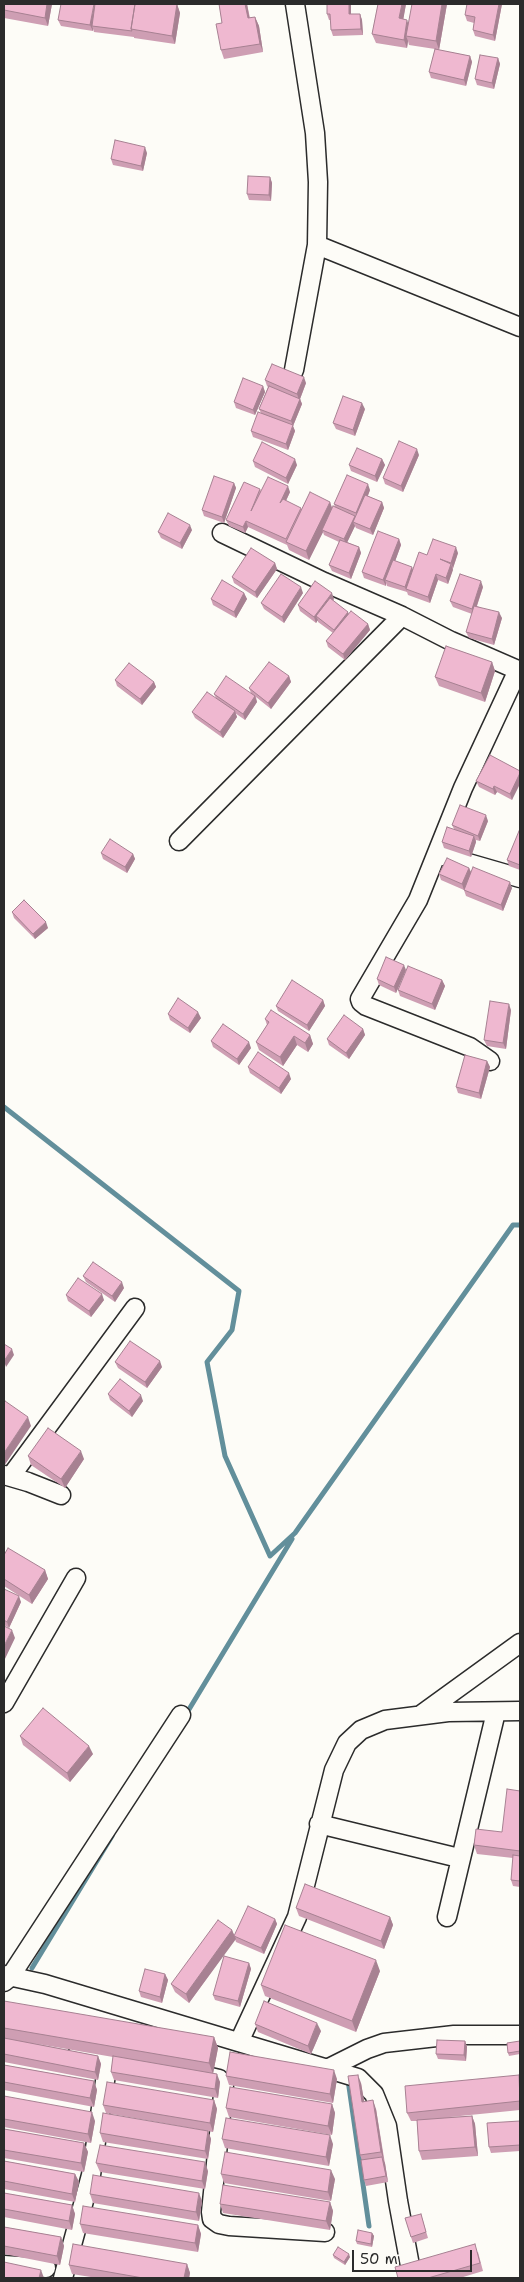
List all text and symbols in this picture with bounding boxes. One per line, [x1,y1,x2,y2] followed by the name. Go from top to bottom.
[354,2240,474,2272] scale bar
[360,2249,398,2269] text: 50 m

